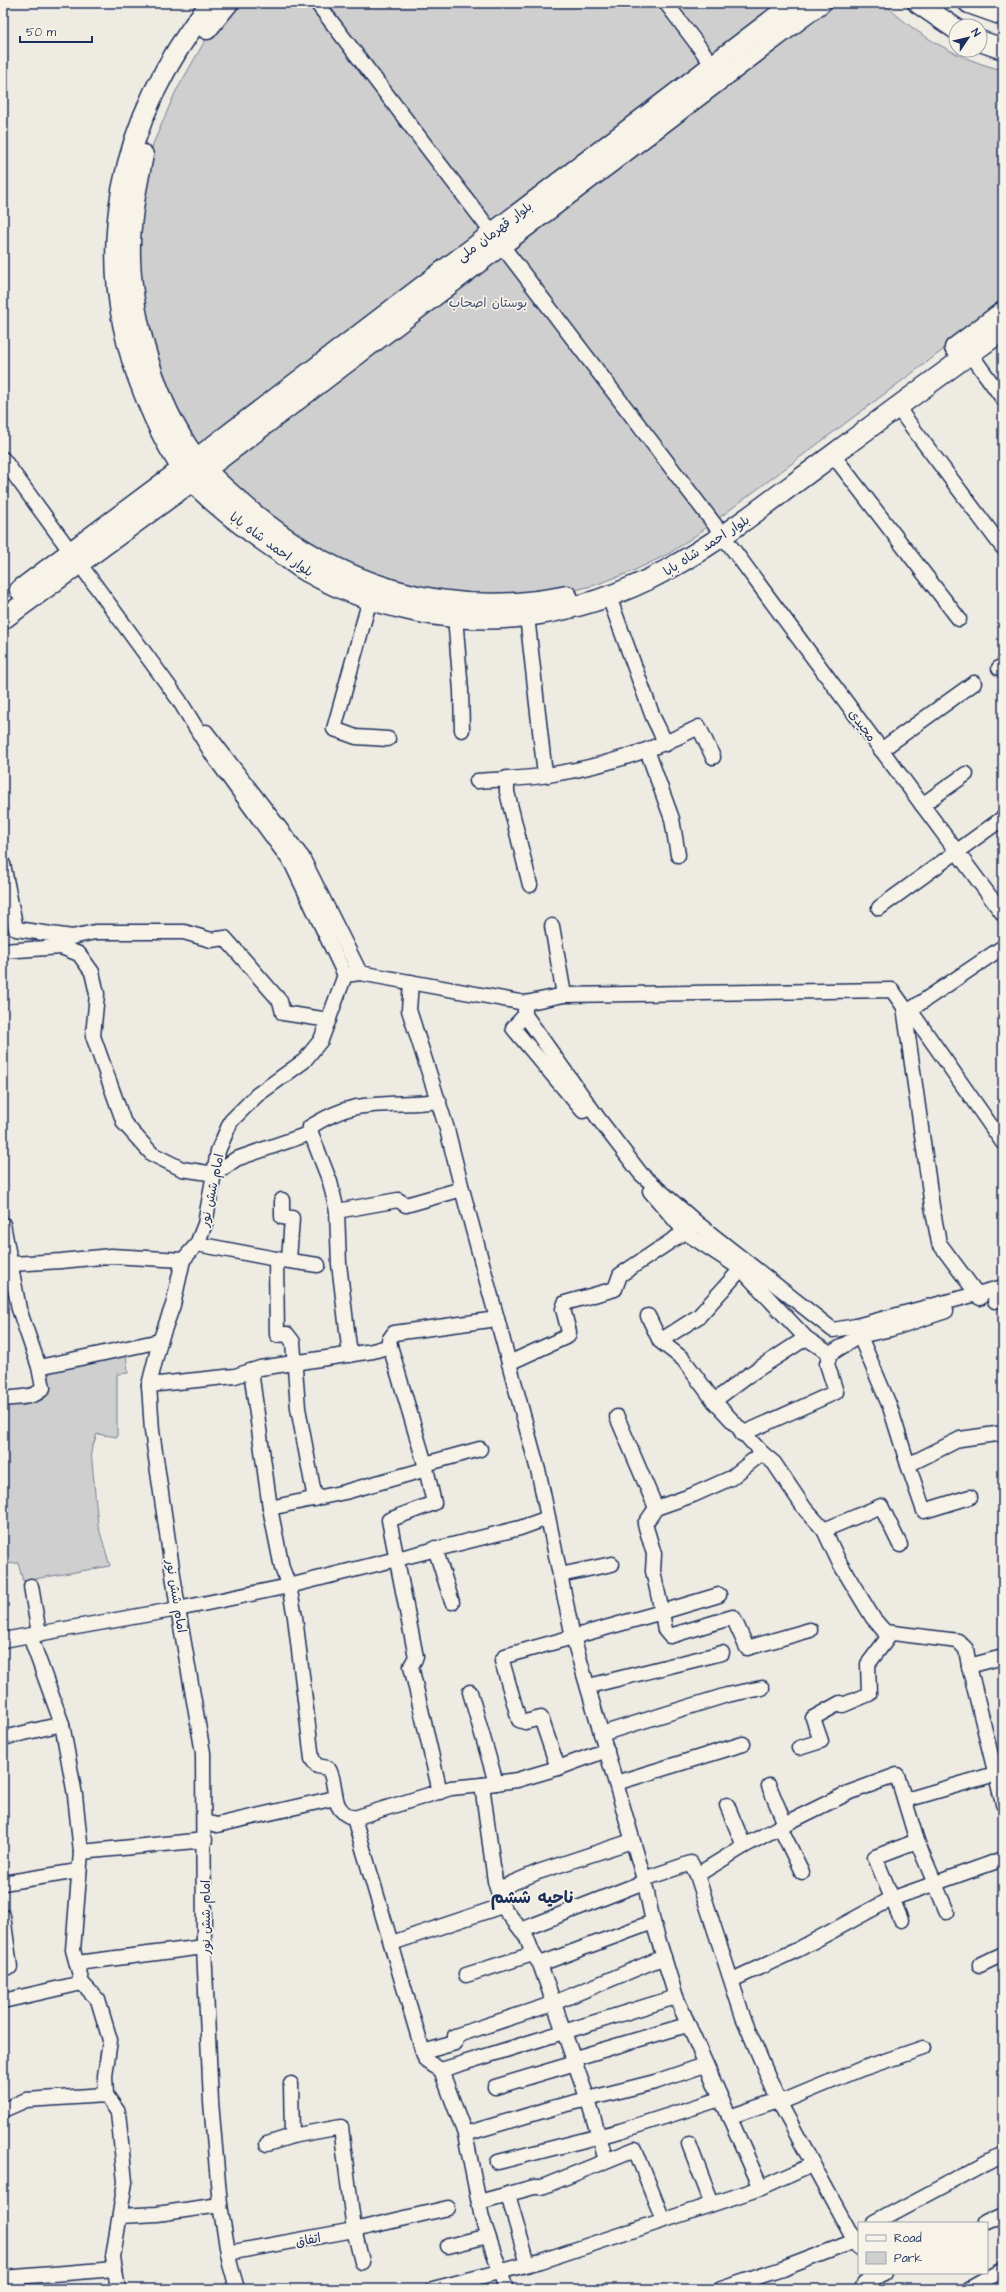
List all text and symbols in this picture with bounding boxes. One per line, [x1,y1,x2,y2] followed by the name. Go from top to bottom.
[20,18,92,44] scale bar
[948,18,988,58] north arrow
[26,24,57,41] text: 50 m
[968,25,984,40] text: N
[453,197,536,266] street label: بلوار قهرمان ملی
[449,294,527,312] park label: بوستان اصحاب
[226,508,317,581] street label: بلوار احمد شاه بابا
[660,511,753,581] street label: بلوار احمد شاه بابا
[844,706,880,746] street label: مجیدی
[195,1152,229,1230] street label: امام شش نور
[160,1557,191,1634] street label: امام شش نور
[197,1880,216,1955] street label: امام شش نور
[491,1886,573,1910] district label: ناحیه ششم
[858,2222,988,2274] legend
[294,2229,322,2251] street label: اتفاق
[894,2230,922,2247] text: Road
[894,2250,922,2267] text: Park

